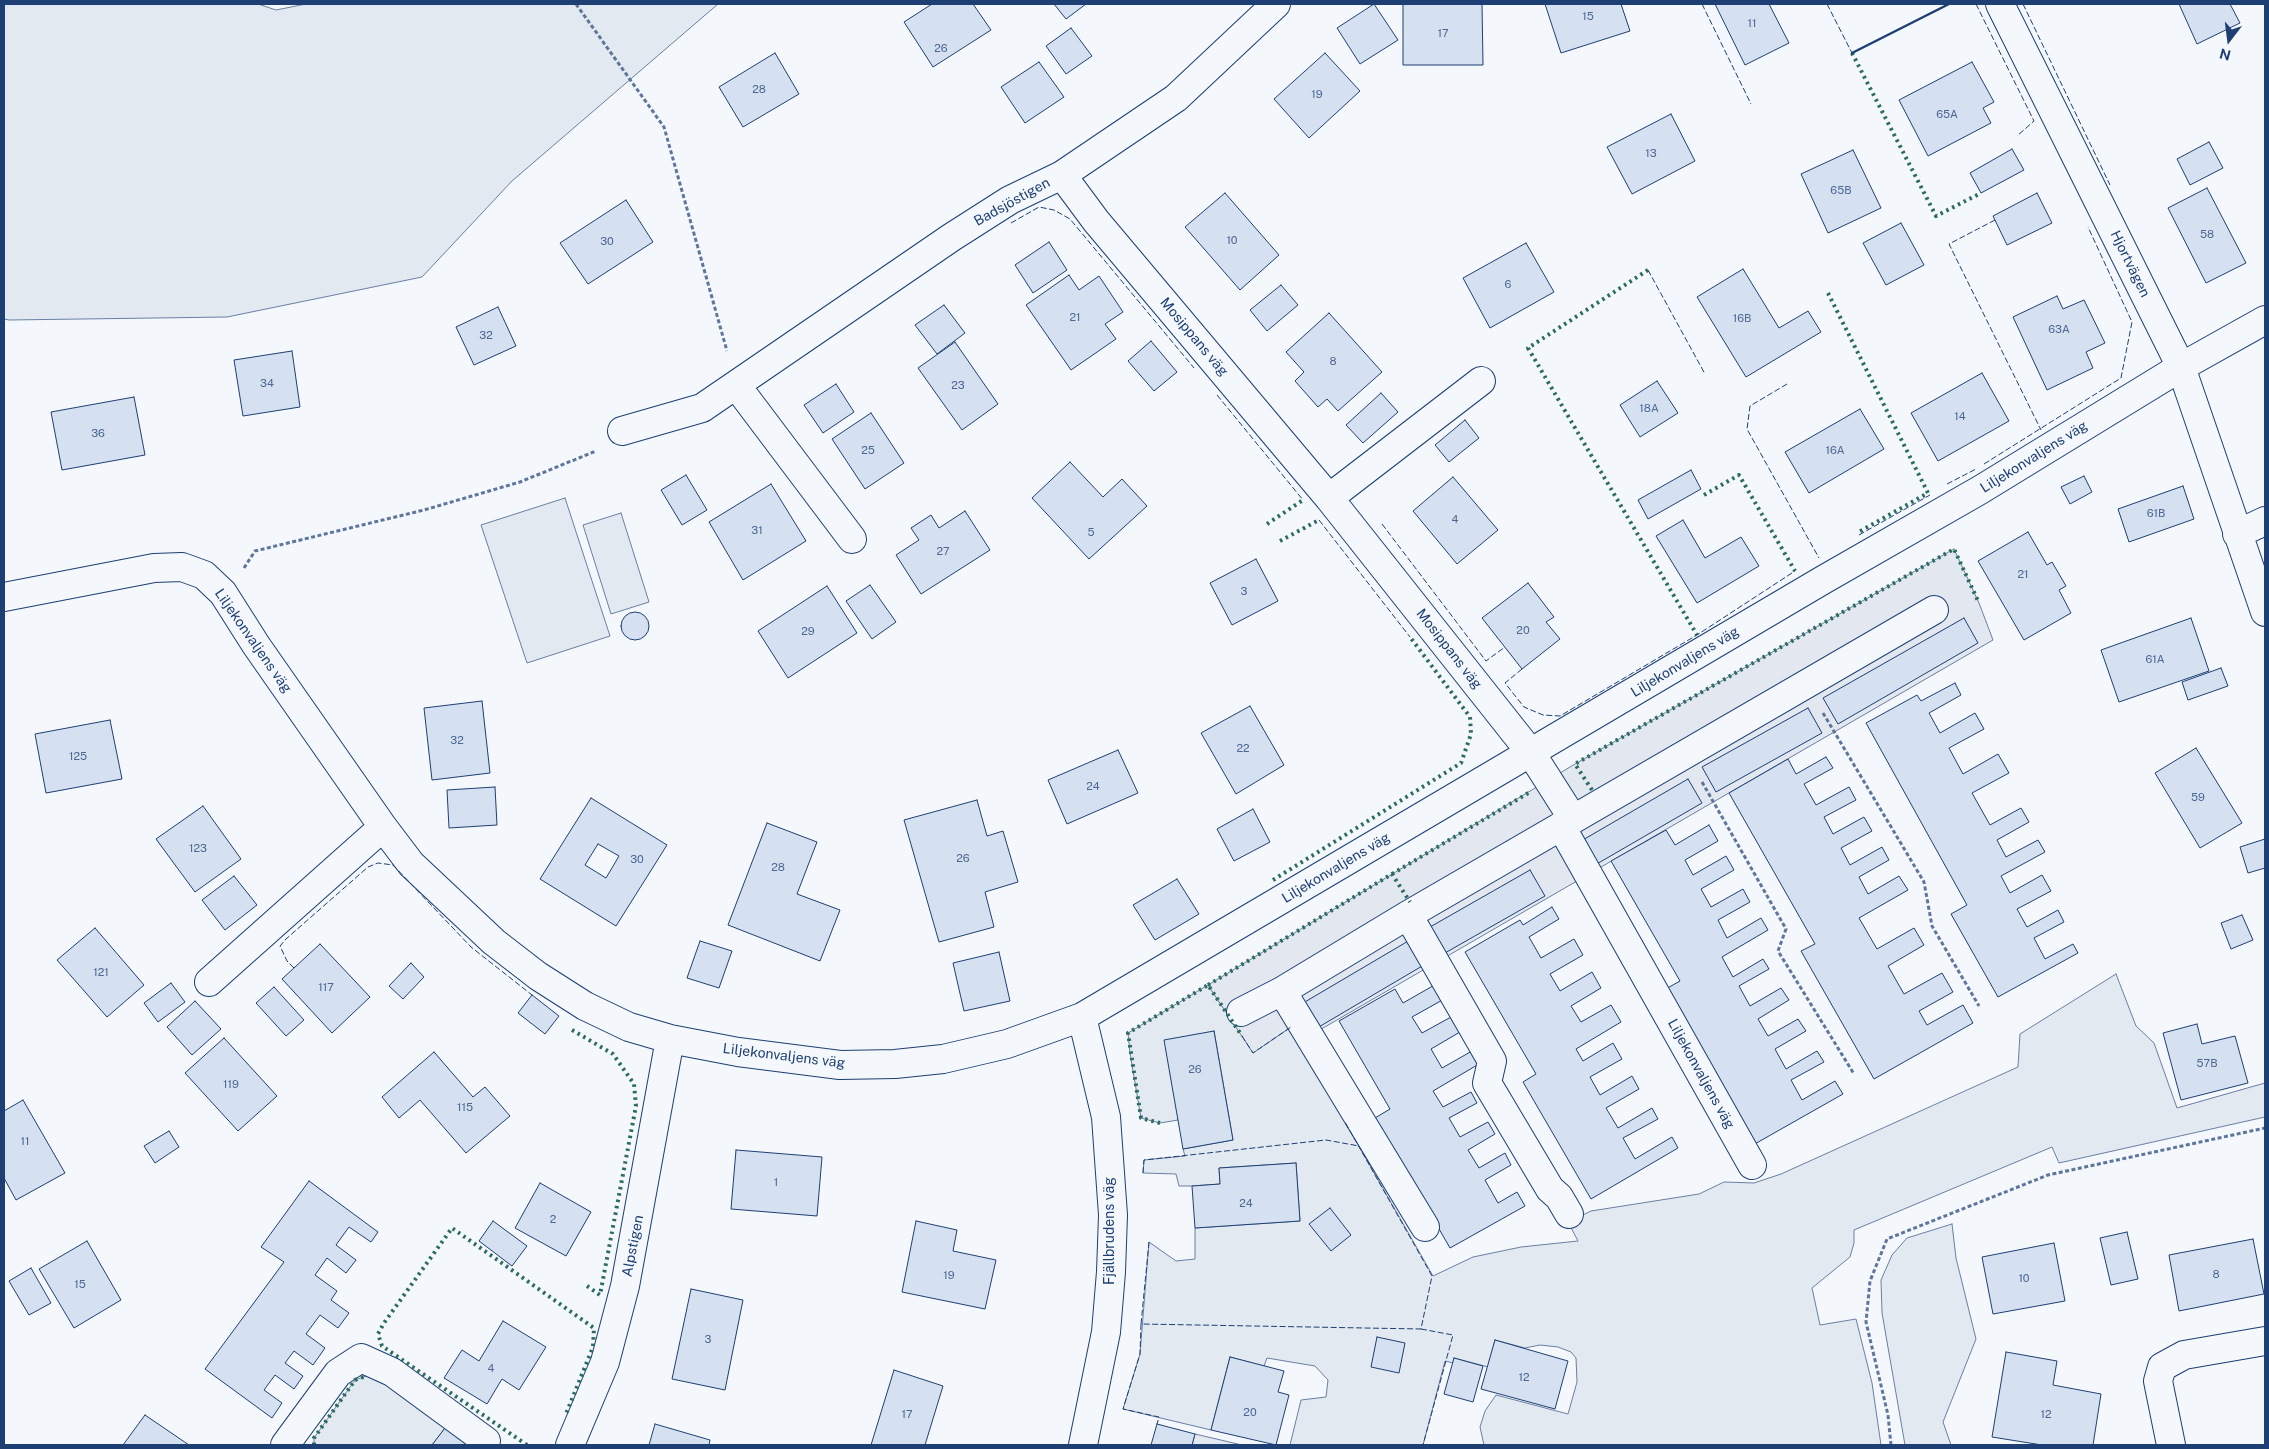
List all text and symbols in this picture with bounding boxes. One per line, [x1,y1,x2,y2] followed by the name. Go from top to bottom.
[1582,10,1594,24] house number: 15
[2204,15,2254,65] north arrow
[1748,17,1756,31] house number: 11
[1437,27,1449,41] house number: 17
[934,42,948,56] house number: 26
[2218,45,2232,64] text: N
[752,83,766,97] house number: 28
[1311,88,1323,102] house number: 19
[1936,108,1958,122] house number: 65A
[1645,147,1657,161] house number: 13
[971,174,1053,230] street label: Badsjöstigen
[1830,184,1852,198] house number: 65B
[2107,228,2153,300] street label: Hjortvägen
[2200,228,2214,242] house number: 58
[1226,234,1238,248] house number: 10
[600,235,614,249] house number: 30
[1505,278,1511,292] house number: 6
[1156,294,1232,380] street label: Mosippans väg
[1069,311,1081,325] house number: 21
[1733,312,1751,326] house number: 16B
[2048,323,2070,337] house number: 63A
[479,329,493,343] house number: 32
[1329,355,1337,369] house number: 8
[260,377,274,391] house number: 34
[951,379,965,393] house number: 23
[1639,402,1659,416] house number: 18A
[1954,410,1966,424] house number: 14
[1977,417,2091,497] street label: Liljekonvaljens väg
[91,427,105,441] house number: 36
[861,444,875,458] house number: 25
[1825,444,1845,458] house number: 16A
[2147,507,2165,521] house number: 61B
[1452,513,1458,527] house number: 4
[751,524,763,538] house number: 31
[1087,526,1095,540] house number: 5
[936,545,950,559] house number: 27
[2017,568,2029,582] house number: 21
[1241,585,1247,599] house number: 3
[211,586,295,696] street label: Liljekonvaljens väg
[1413,606,1485,692] street label: Mosippans väg
[1628,623,1742,701] street label: Liljekonvaljens väg
[1516,624,1530,638] house number: 20
[801,625,815,639] house number: 29
[2145,653,2165,667] house number: 61A
[450,734,464,748] house number: 32
[1236,742,1250,756] house number: 22
[69,750,87,764] house number: 125
[1086,780,1100,794] house number: 24
[2191,791,2205,805] house number: 59
[1279,829,1393,907] street label: Liljekonvaljens väg
[189,842,207,856] house number: 123
[956,852,970,866] house number: 26
[630,853,644,867] house number: 30
[771,861,785,875] house number: 28
[93,966,109,980] house number: 121
[318,981,334,995] house number: 117
[1664,1016,1738,1132] street label: Liljekonvaljens väg
[722,1040,846,1072] street label: Liljekonvaljens väg
[2196,1057,2218,1071] house number: 57B
[1188,1063,1202,1077] house number: 26
[223,1078,239,1092] house number: 119
[457,1101,473,1115] house number: 115
[21,1135,29,1149] house number: 11
[774,1176,778,1190] house number: 1
[1102,1177,1118,1285] street label: Fjällbrudens väg
[1239,1197,1253,1211] house number: 24
[550,1213,556,1227] house number: 2
[619,1214,647,1278] street label: Alpstigen
[2212,1268,2220,1282] house number: 8
[943,1269,955,1283] house number: 19
[2018,1272,2030,1286] house number: 10
[74,1278,86,1292] house number: 15
[705,1333,711,1347] house number: 3
[488,1362,494,1376] house number: 4
[1518,1371,1530,1385] house number: 12
[1243,1406,1257,1420] house number: 20
[901,1408,913,1422] house number: 17
[2040,1408,2052,1422] house number: 12

